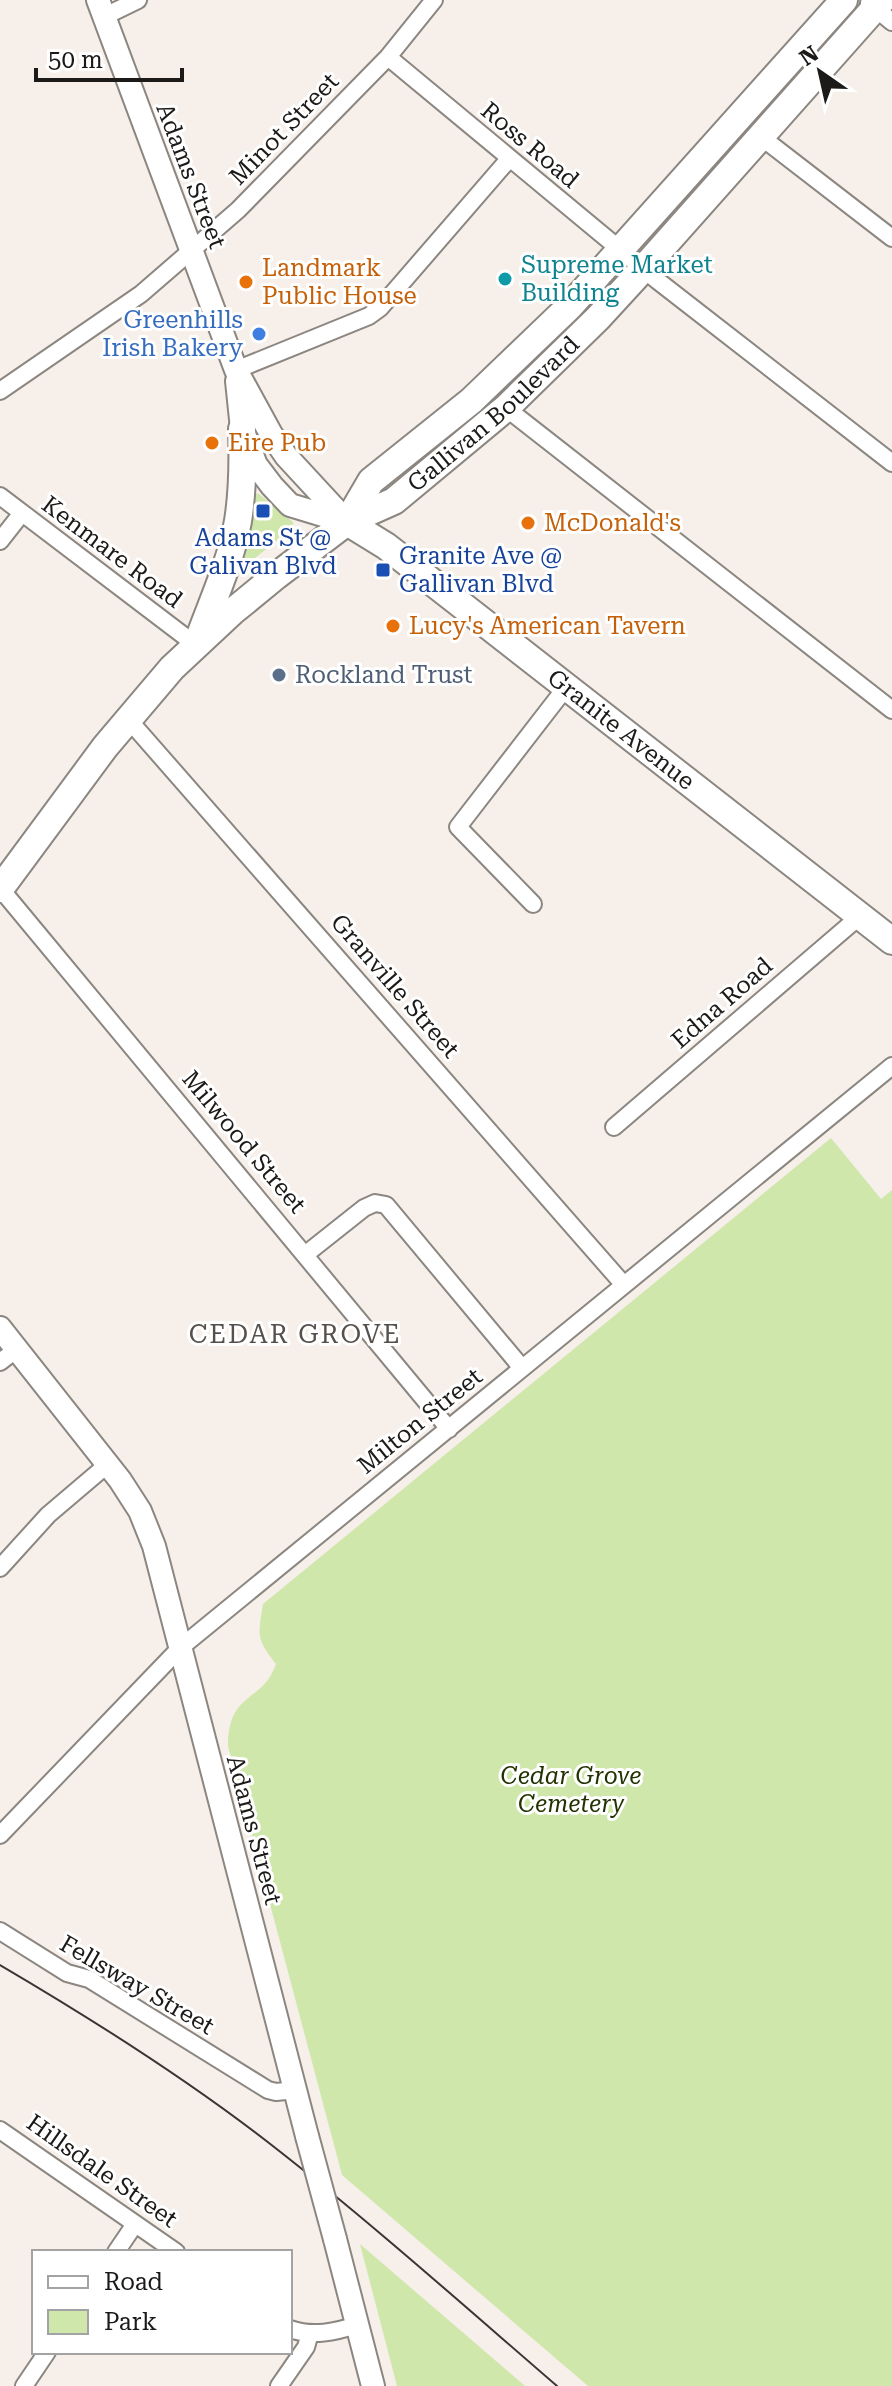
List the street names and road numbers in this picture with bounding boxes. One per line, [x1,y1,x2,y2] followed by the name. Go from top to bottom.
[224,67,344,191] street label: Minot Street
[476,96,584,194] street label: Ross Road
[150,99,232,253] street label: Adams Street
[402,330,585,498] street label: Gallivan Boulevard
[36,490,188,614] street label: Kenmare Road
[542,663,700,796] street label: Granite Avenue
[325,908,465,1064] street label: Granville Street
[666,952,778,1054] street label: Edna Road
[176,1065,312,1219] street label: Milwood Street
[352,1362,488,1480] street label: Milton Street
[221,1752,287,1908] street label: Adams Street
[55,1930,219,2040] street label: Fellsway Street
[21,2109,183,2233] street label: Hillsdale Street

